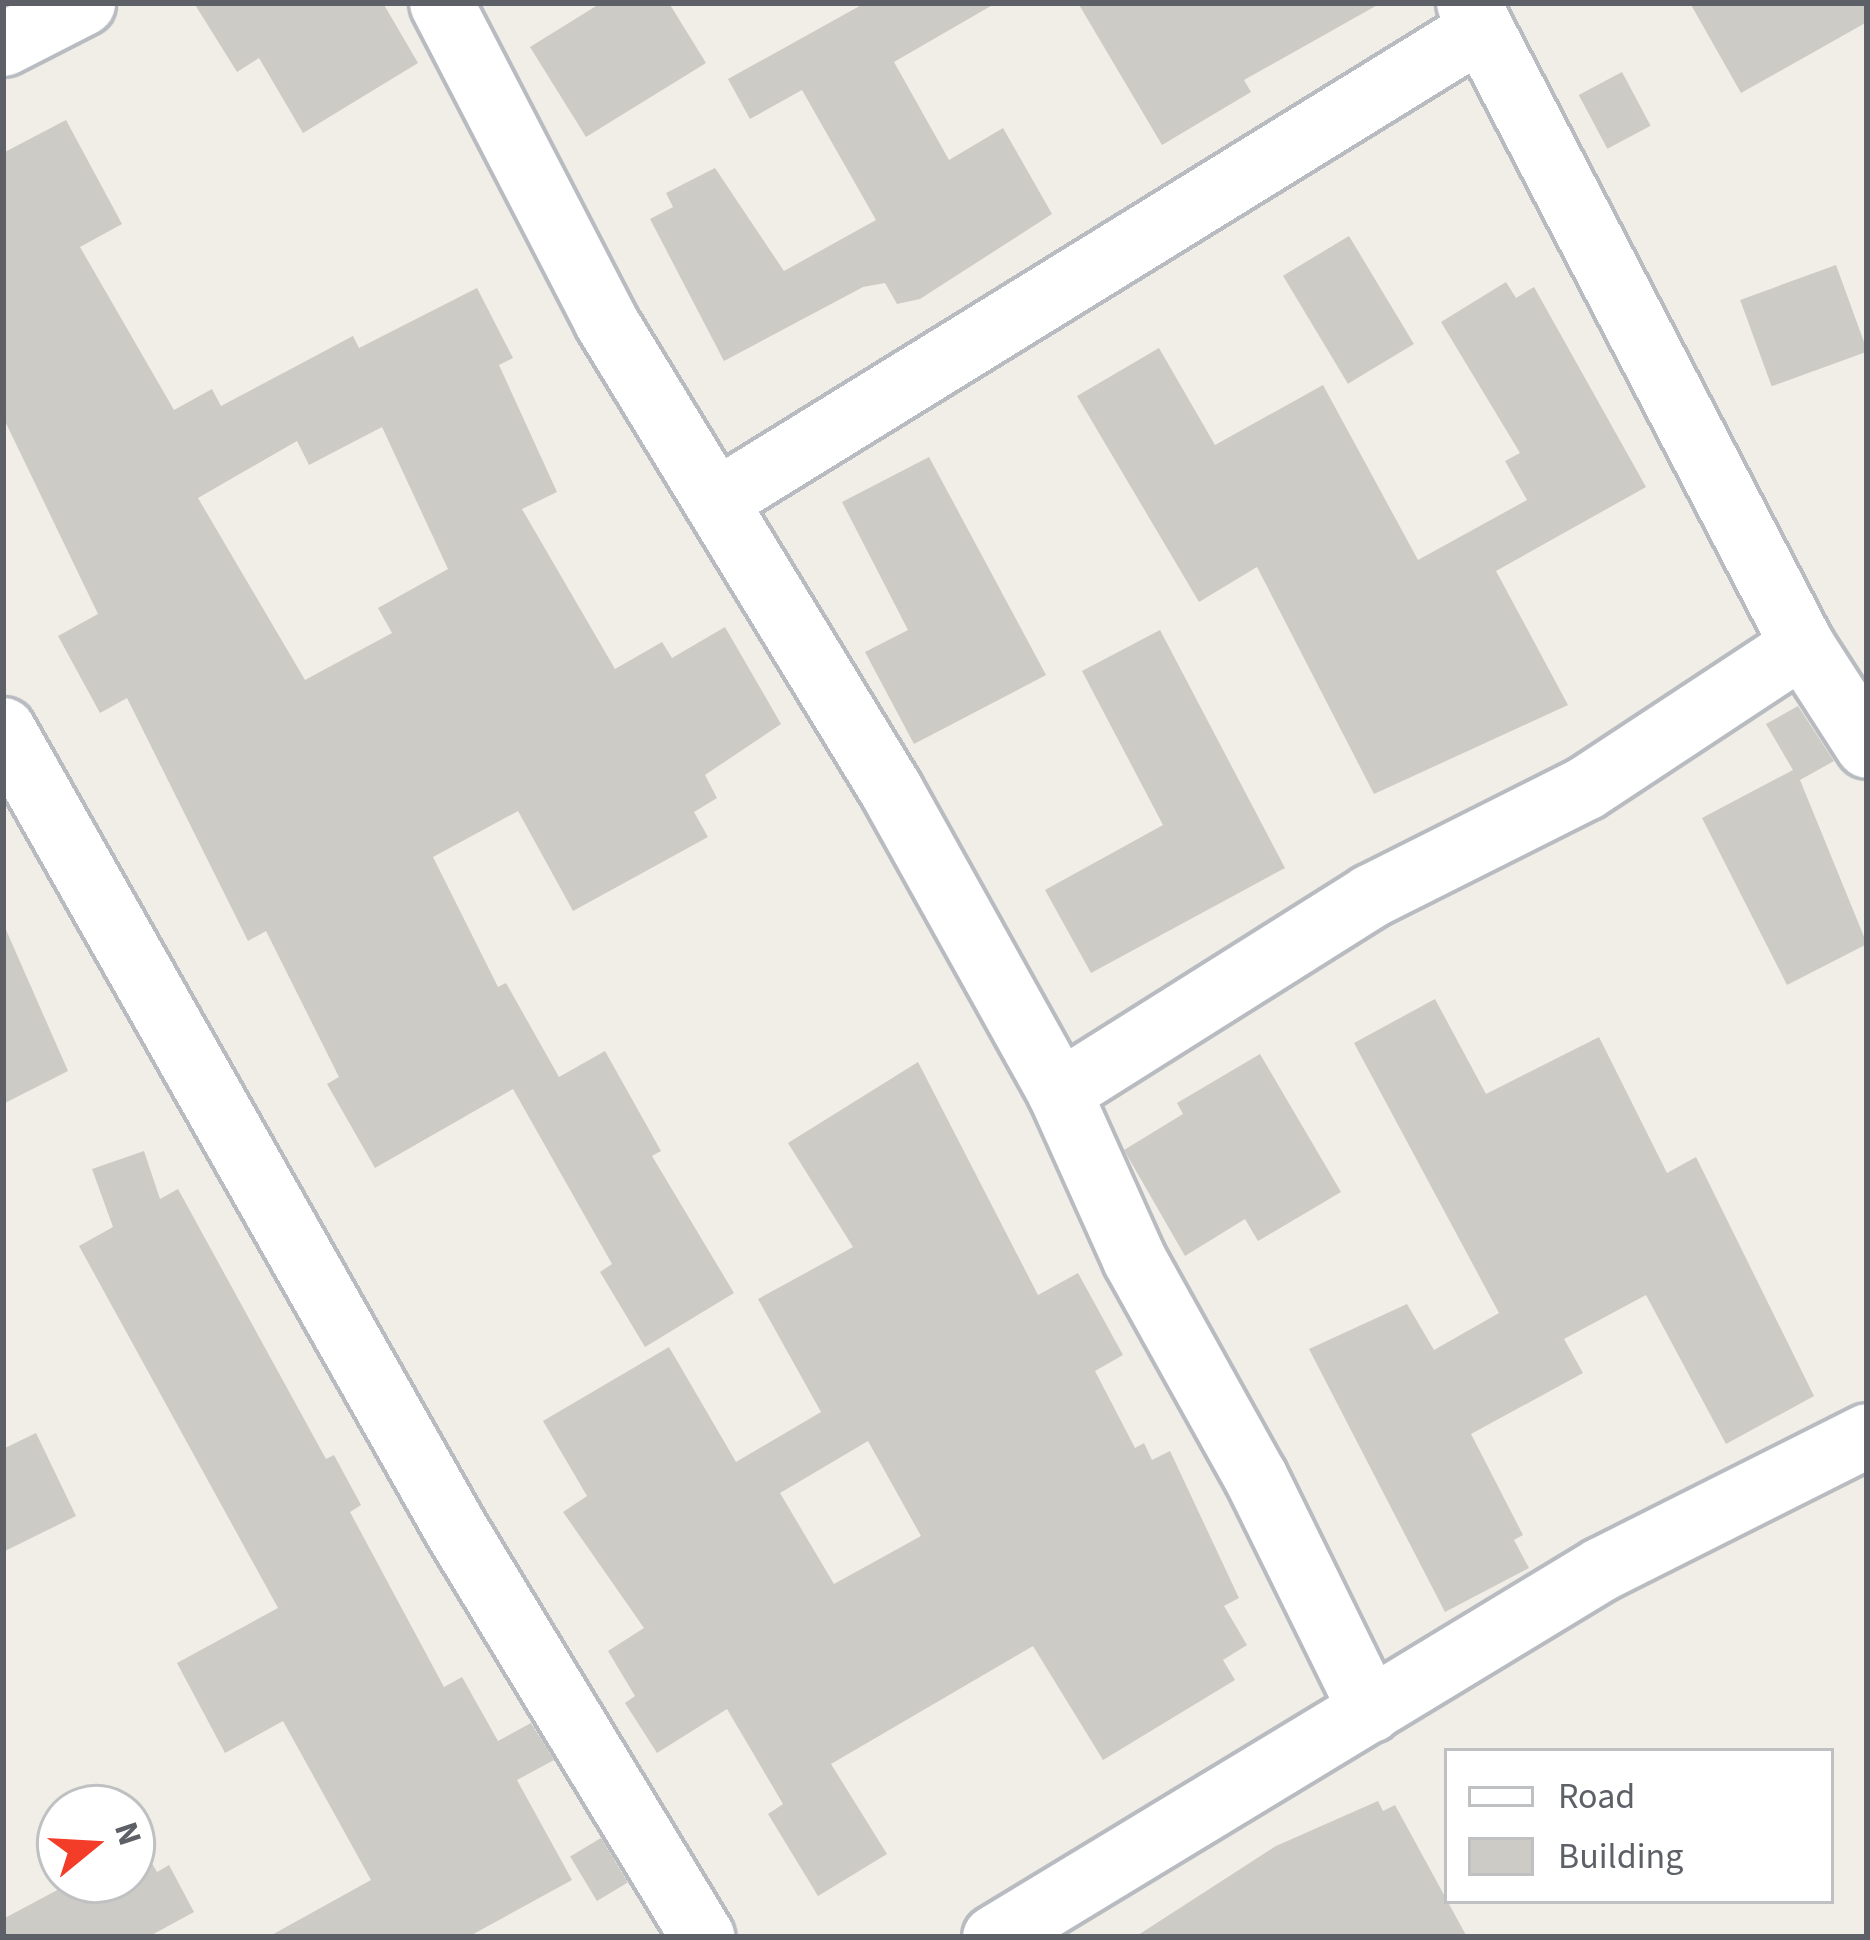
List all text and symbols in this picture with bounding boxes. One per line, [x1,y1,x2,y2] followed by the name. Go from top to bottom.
[1444,1748,1834,1904] legend
[1558,1771,1635,1822] text: Road
[36,1784,156,1904] north arrow
[102,1816,154,1851] text: N
[1558,1831,1683,1882] text: Building

